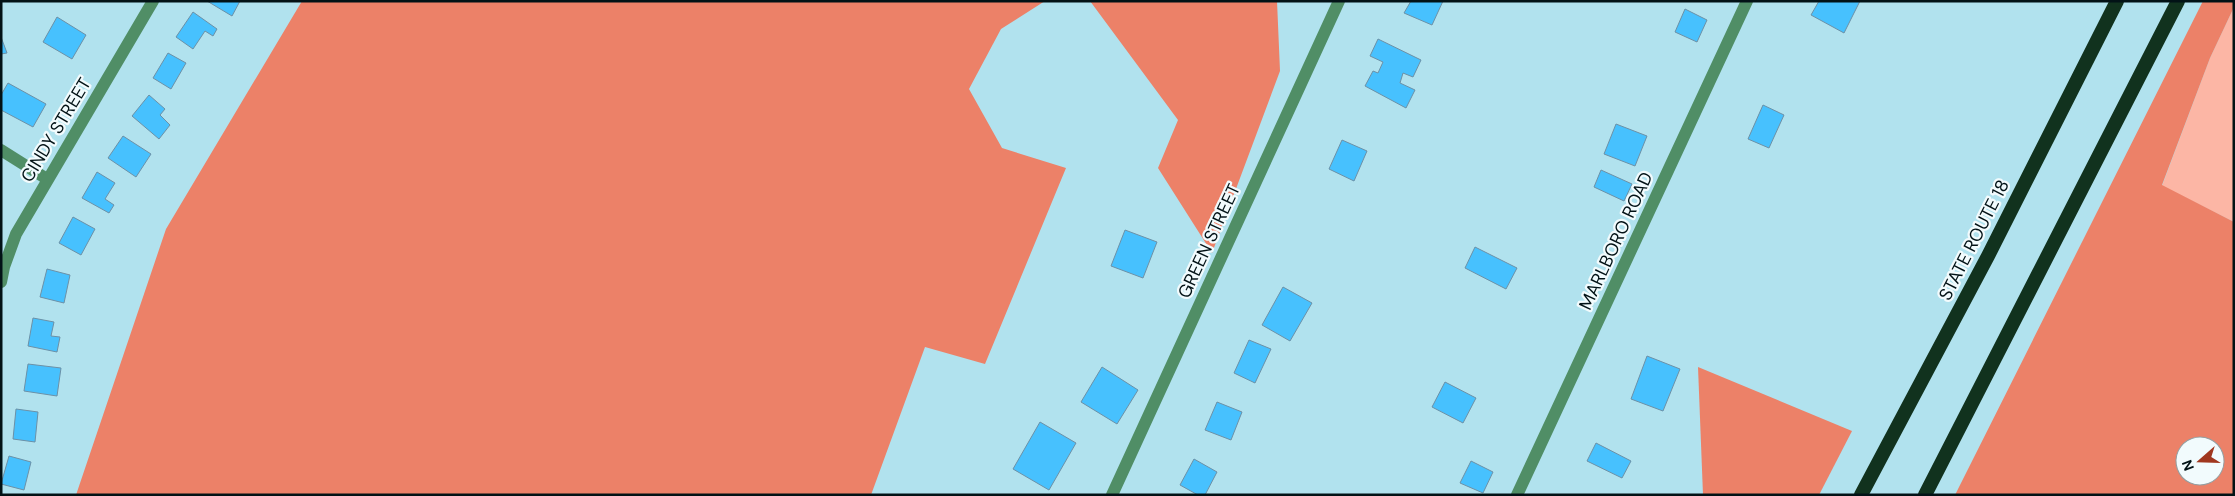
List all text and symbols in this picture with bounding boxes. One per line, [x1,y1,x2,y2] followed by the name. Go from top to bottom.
[15,73,97,187] street label: CINDY STREET
[1574,168,1658,314] street label: MARLBORO ROAD
[1933,176,2015,304] street label: STATE ROUTE 18
[1172,180,1246,302] street label: GREEN STREET
[2175,436,2225,486] north arrow
[2178,458,2198,473] text: N

